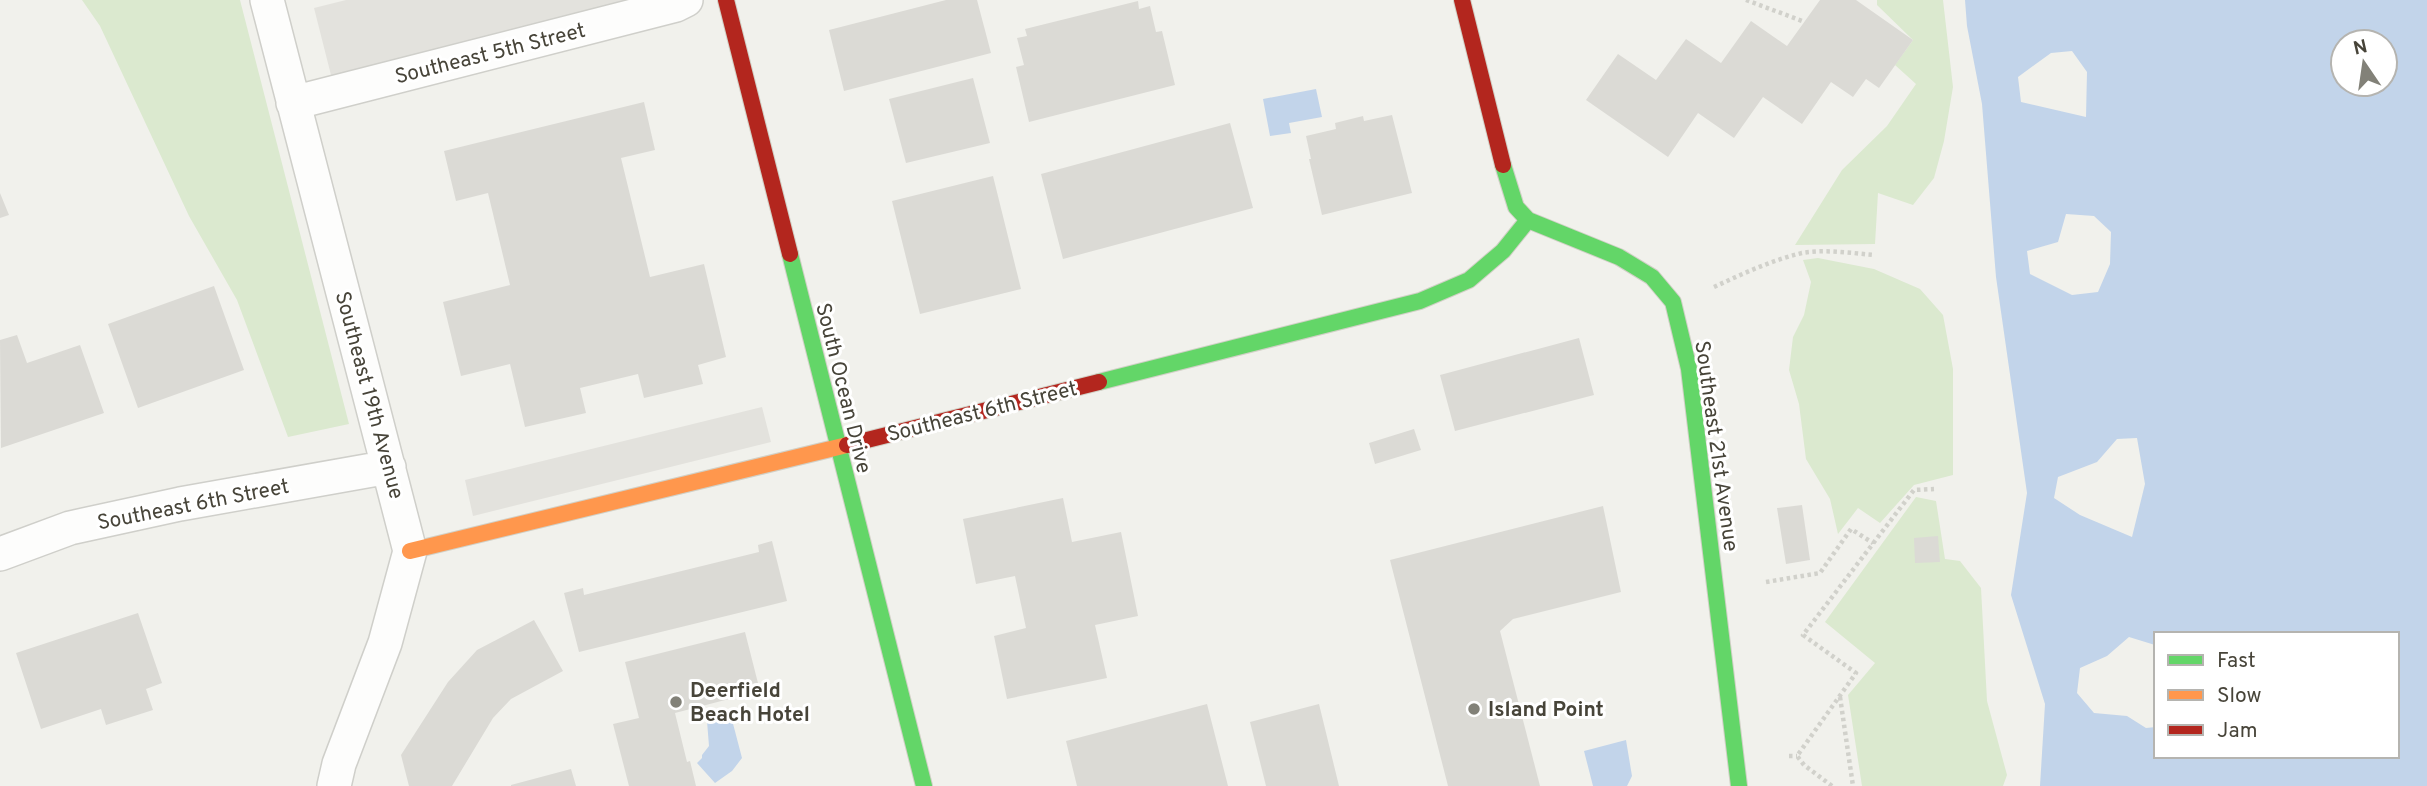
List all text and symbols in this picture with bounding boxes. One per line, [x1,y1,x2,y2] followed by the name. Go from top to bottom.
[392,18,588,91] street label: Southeast 5th Street
[2329,28,2399,98] north arrow
[2351,35,2370,62] text: N
[328,288,409,502] street label: Southeast 19th Avenue
[808,300,877,476] street label: South Ocean Drive
[1687,339,1744,553] street label: Southeast 21st Avenue
[885,376,1080,449] street label: Southeast 6th Street
[95,474,291,537] street label: Southeast 6th Street
[2154,632,2399,758] legend
[2217,648,2256,675] text: Fast
[690,678,810,729] place label: Deerfield Beach Hotel
[2217,683,2262,710] text: Slow
[668,694,684,710] marker: Deerfield Beach Hotel
[1488,697,1604,724] place label: Island Point
[1466,701,1482,717] marker: Island Point
[2217,718,2258,745] text: Jam

